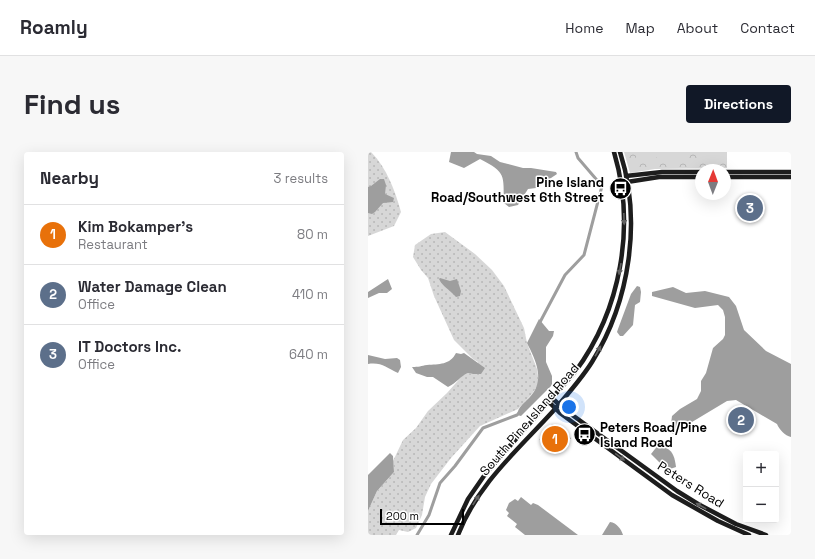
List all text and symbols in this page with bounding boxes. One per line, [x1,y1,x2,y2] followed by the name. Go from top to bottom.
[20,15,88,40] text: Roamly
[565,19,603,37] text: Home
[625,19,655,37] text: Map
[677,19,718,37] text: About
[740,19,795,37] text: Contact
[686,85,791,123] button: Directions
[24,86,121,122] text: Find us
[695,164,731,200] north arrow
[40,167,99,189] text: Nearby
[274,170,328,187] text: 3 results
[431,174,604,206] place label: Pine Island Road/Southwest 6th Street
[607,176,633,202] bus stop icon: Pine Island Road/Southwest 6th Street
[737,193,763,223] pin: 3
[621,213,627,226] one-way arrow
[78,217,193,236] text: Kim Bokamper's
[50,226,56,243] text: 1
[297,226,328,243] text: 80 m
[78,236,148,253] text: Restaurant
[616,263,622,276] one-way arrow
[78,277,227,296] text: Water Damage Clean
[49,286,57,303] text: 2
[292,286,328,303] text: 410 m
[78,296,115,313] text: Office
[78,337,181,356] text: IT Doctors Inc.
[595,345,602,357] one-way arrow
[49,346,57,363] text: 3
[289,346,328,363] text: 640 m
[78,356,115,373] text: Office
[476,360,583,479] street label: South Pine Island Road
[559,397,579,417] your location
[728,405,754,435] pin: 2
[600,419,707,451] place label: Peters Road/Pine Island Road
[572,421,598,447] bus stop icon: Peters Road/Pine Island Road
[542,424,568,454] pin: 1
[743,451,779,523] map controls
[743,451,779,487] button: +
[615,453,626,461] one-way arrow
[654,457,727,512] street label: Peters Road
[743,487,779,523] button: −
[472,495,480,505] one-way arrow
[695,503,707,509] one-way arrow
[380,507,464,526] scale bar
[386,509,419,523] text: 200 m

